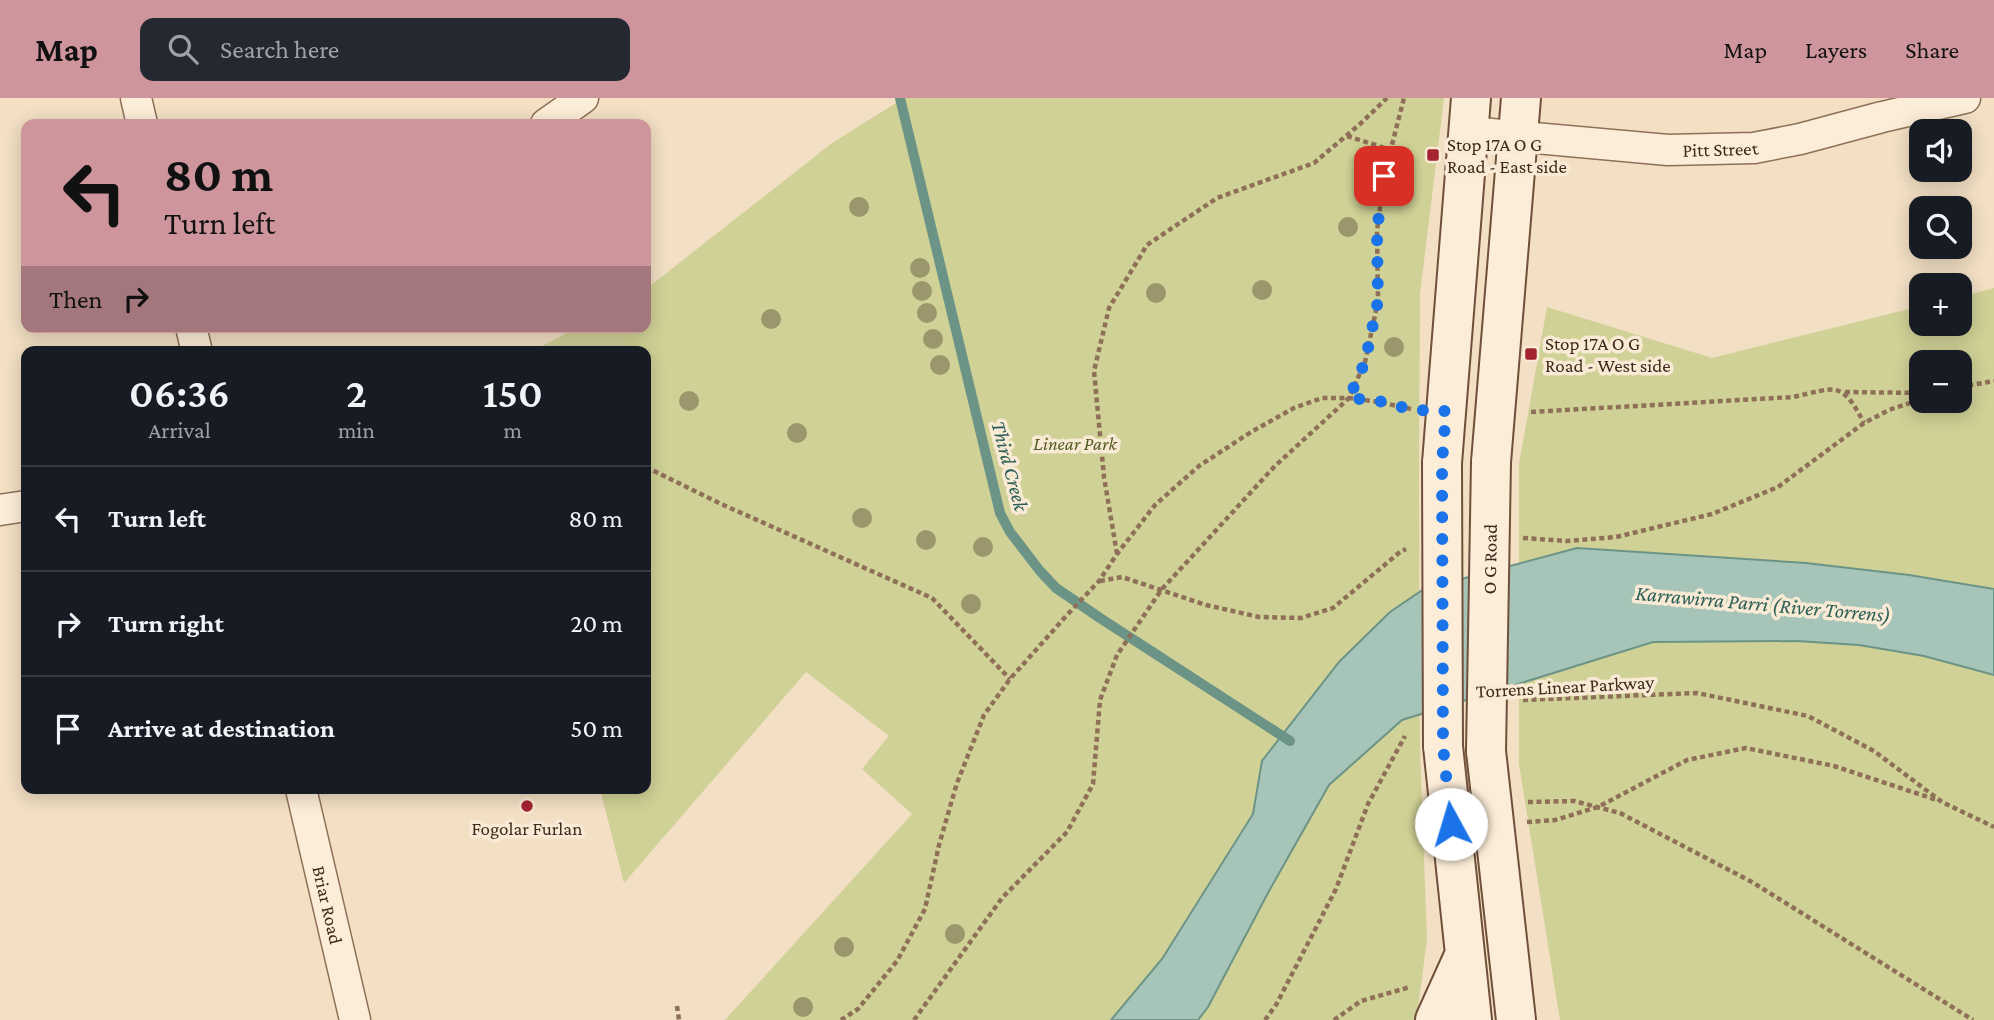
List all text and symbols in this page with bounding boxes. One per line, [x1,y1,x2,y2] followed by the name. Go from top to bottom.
[140,18,630,81] search box
[164,30,202,68] icon: search
[35,31,98,68] text: Map
[220,35,339,64] text: Search here
[1723,36,1767,63] text: Map
[1805,36,1867,63] text: Layers
[1905,36,1959,63] text: Share
[1909,119,1972,413] map controls
[1909,119,1972,182] button: sound
[1447,134,1567,177] place label: Stop 17A O G Road - East side
[1682,137,1761,161] street label: Pitt Street
[1354,146,1414,206] pin
[49,147,140,238] icon: left
[164,147,273,202] text: 80 m
[1425,147,1441,163] marker: Stop 17A O G Road - East side
[1365,157,1403,195] icon: arrive
[1909,196,1972,259] button: search
[164,205,275,241] text: Turn left
[1909,273,1972,336] button: +
[117,280,155,318] icon: right
[49,285,103,314] text: Then
[1545,333,1671,376] place label: Stop 17A O G Road - West side
[1523,346,1539,362] marker: Stop 17A O G Road - West side
[1909,350,1972,413] button: −
[129,369,230,416] text: 06:36
[346,369,367,416] text: 2
[483,369,543,416] text: 150
[148,417,211,443] text: Arrival
[338,417,375,443] text: min
[504,417,522,443] text: m
[986,418,1034,514] water label: Third Creek
[1033,433,1117,454] park label: Linear Park
[49,500,87,538] icon: left
[108,504,206,533] text: Turn left
[569,504,623,533] text: 80 m
[1479,524,1501,594] street label: O G Road
[1635,581,1891,627] water label: Karrawirra Parri (River Torrens)
[49,605,87,643] icon: right
[108,609,224,638] text: Turn right
[570,609,623,638] text: 20 m
[1475,671,1655,702] street label: Torrens Linear Parkway
[49,710,87,748] icon: arrive
[108,714,335,743] text: Arrive at destination
[570,714,623,743] text: 50 m
[1414,787,1488,861] position arrow
[519,798,535,814] marker: Fogolar Furlan
[472,818,582,839] place label: Fogolar Furlan
[308,864,347,946] street label: Briar Road

